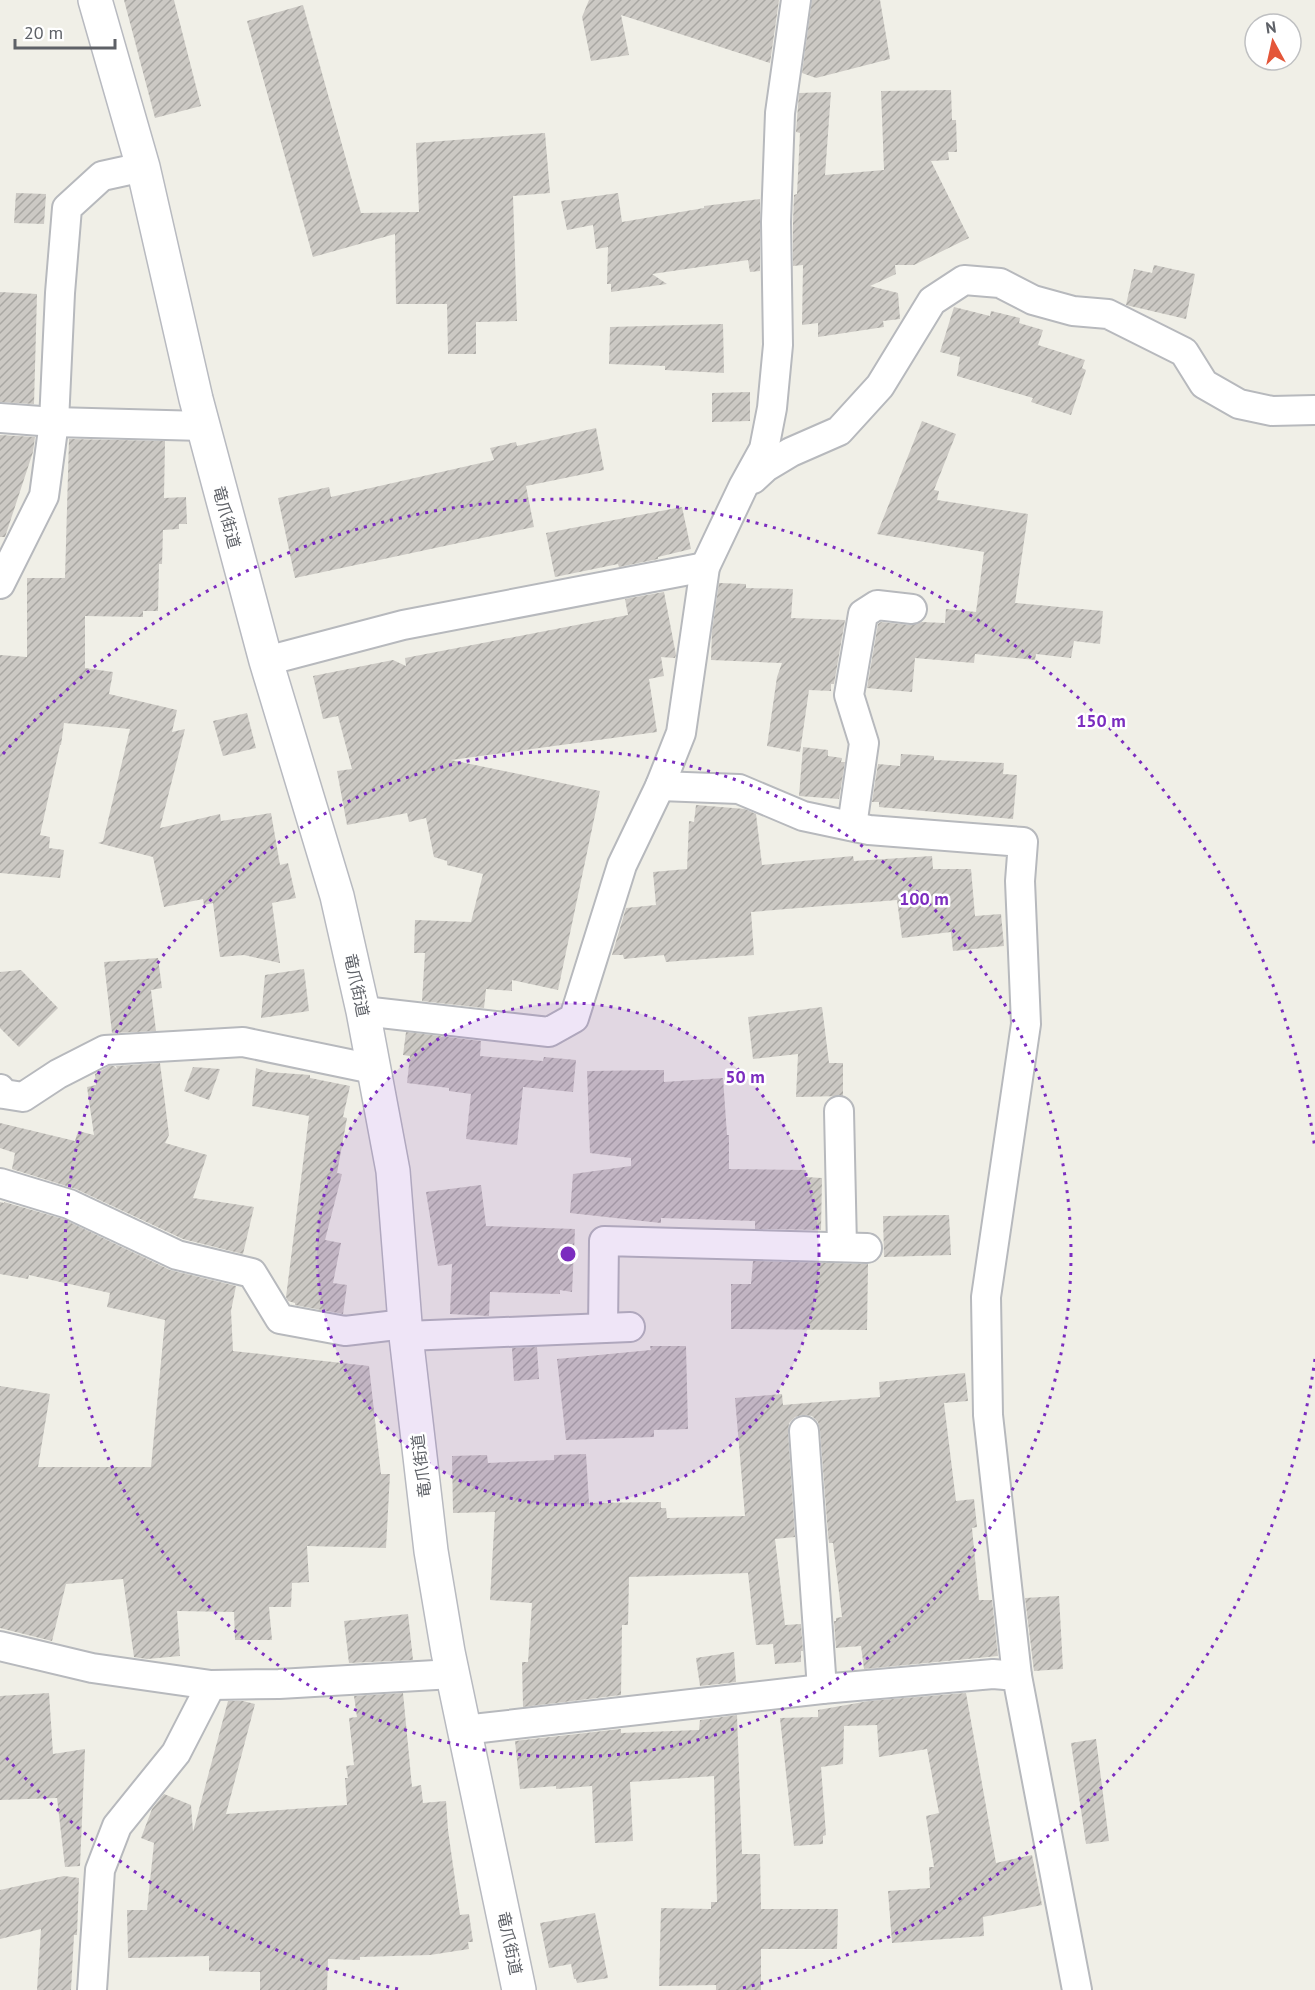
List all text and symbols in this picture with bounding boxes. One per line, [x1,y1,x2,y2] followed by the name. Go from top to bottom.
[15,12,116,50] scale bar
[1243,12,1303,72] north arrow
[1264,17,1278,38] text: N
[24,21,63,44] text: 20 m
[209,483,245,551] street label: 竜爪街道
[1076,709,1126,732] text: 150 m
[899,887,949,910] text: 100 m
[341,952,373,1018] street label: 竜爪街道
[725,1065,765,1088] text: 50 m
[558,1244,578,1264] centre of rings
[407,1433,435,1499] street label: 竜爪街道
[494,1910,526,1976] street label: 竜爪街道

